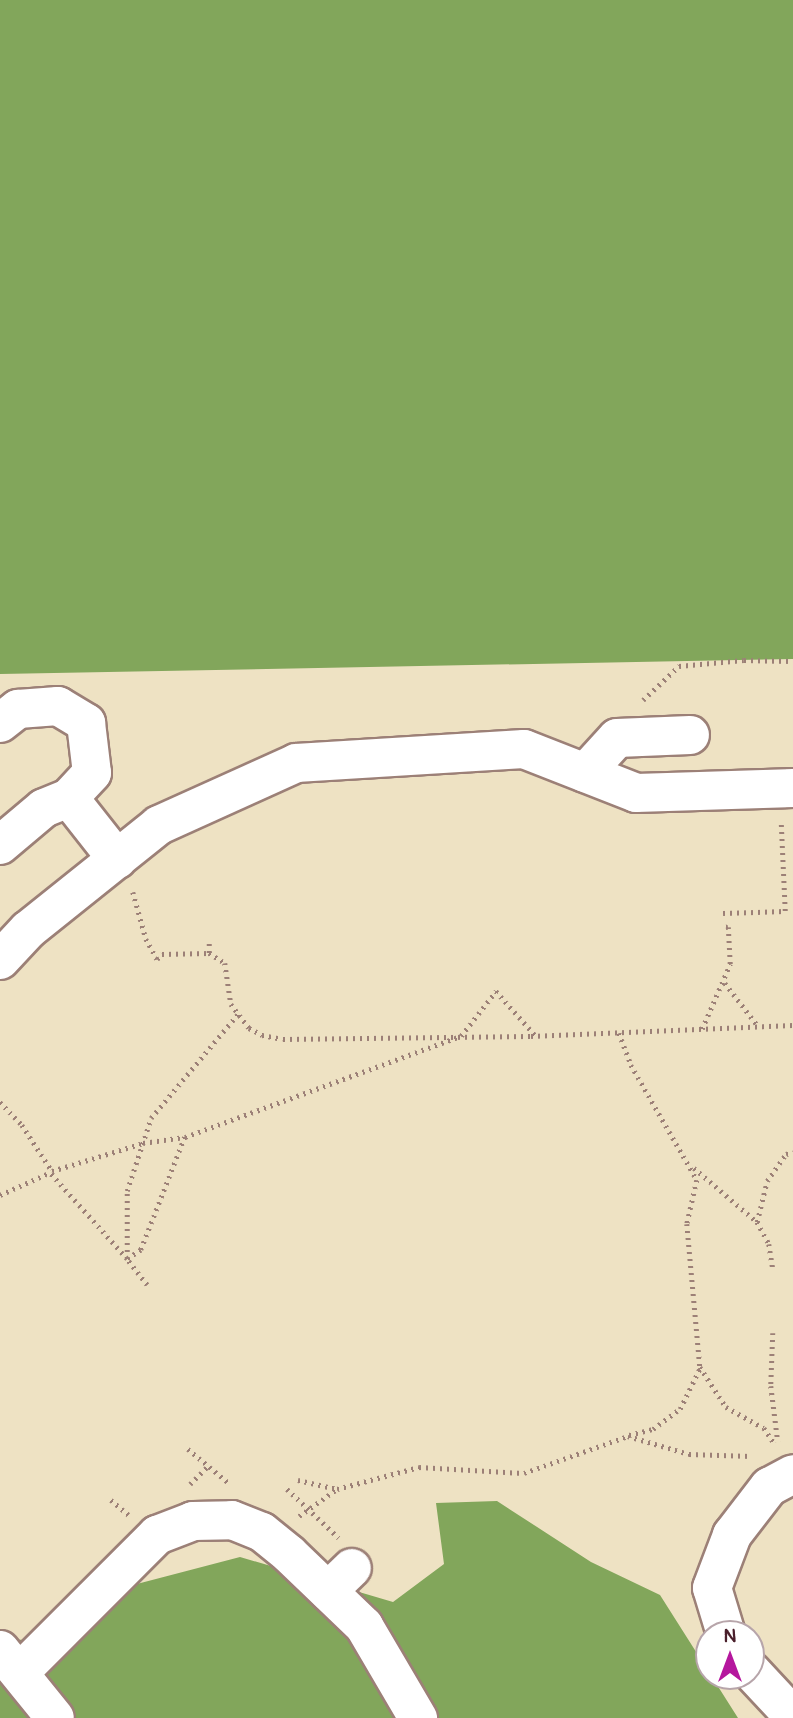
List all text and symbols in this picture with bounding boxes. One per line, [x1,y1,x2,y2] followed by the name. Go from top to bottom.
[695,1620,765,1690] north arrow
[724,1624,736,1648] text: N

